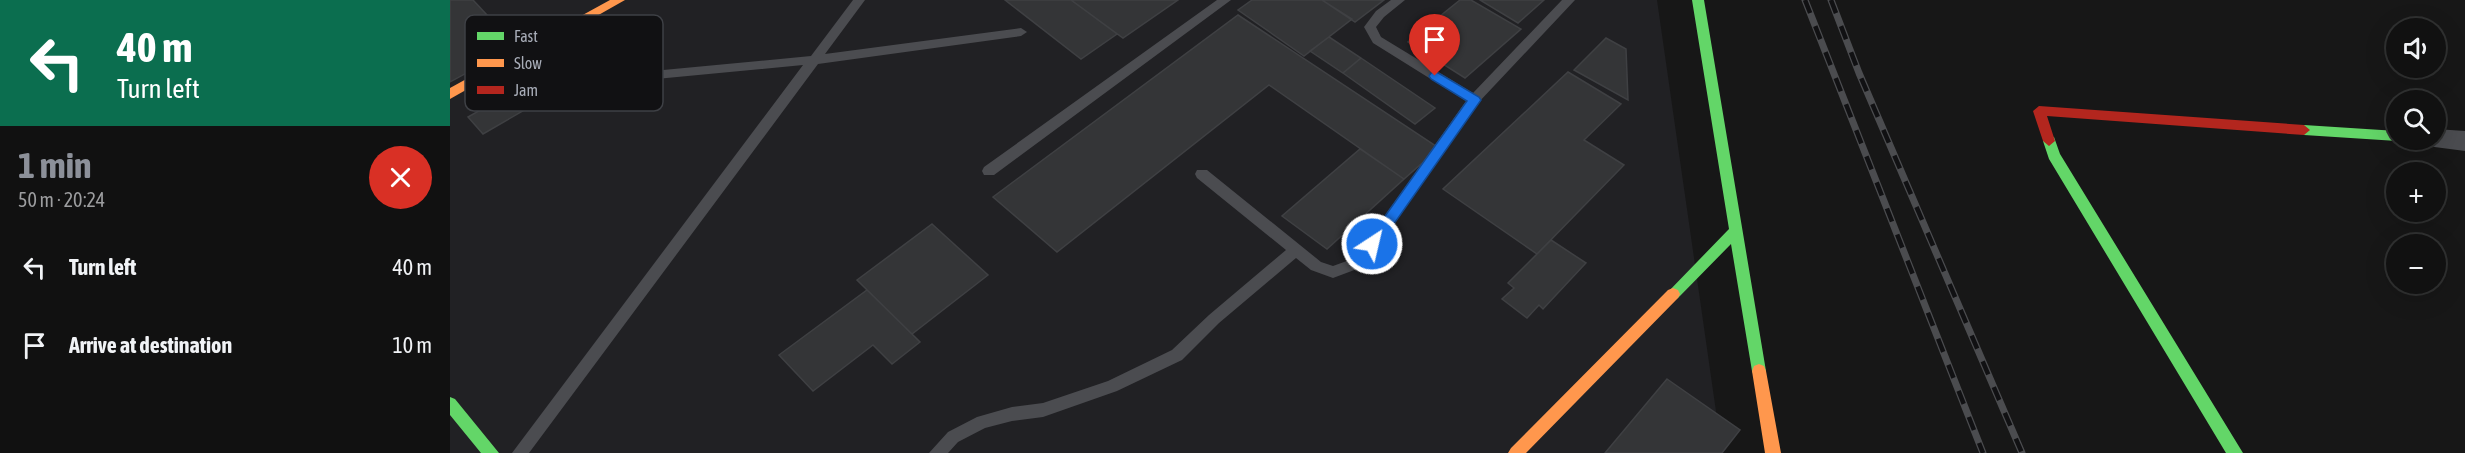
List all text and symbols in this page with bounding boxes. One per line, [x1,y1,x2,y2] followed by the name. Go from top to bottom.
[1409,14,1460,76] pin
[465,15,663,111] legend
[2386,18,2446,294] map controls
[2386,18,2446,78] button: sound
[117,23,192,71] text: 40 m
[1418,23,1451,56] icon: arrive
[18,24,96,102] icon: left
[514,27,538,45] text: Fast
[514,54,542,72] text: Slow
[117,73,200,104] text: Turn left
[514,81,538,99] text: Jam
[2386,90,2446,150] button: search
[18,144,92,186] text: 1 min
[369,146,432,209] button: close
[2386,162,2446,222] button: +
[18,188,105,211] text: 50 m · 20:24
[1340,212,1404,276] position arrow
[2386,234,2446,294] button: −
[18,251,51,284] icon: left
[69,254,136,280] text: Turn left
[392,254,432,280] text: 40 m
[18,329,51,362] icon: arrive
[69,332,232,358] text: Arrive at destination
[392,332,432,358] text: 10 m

